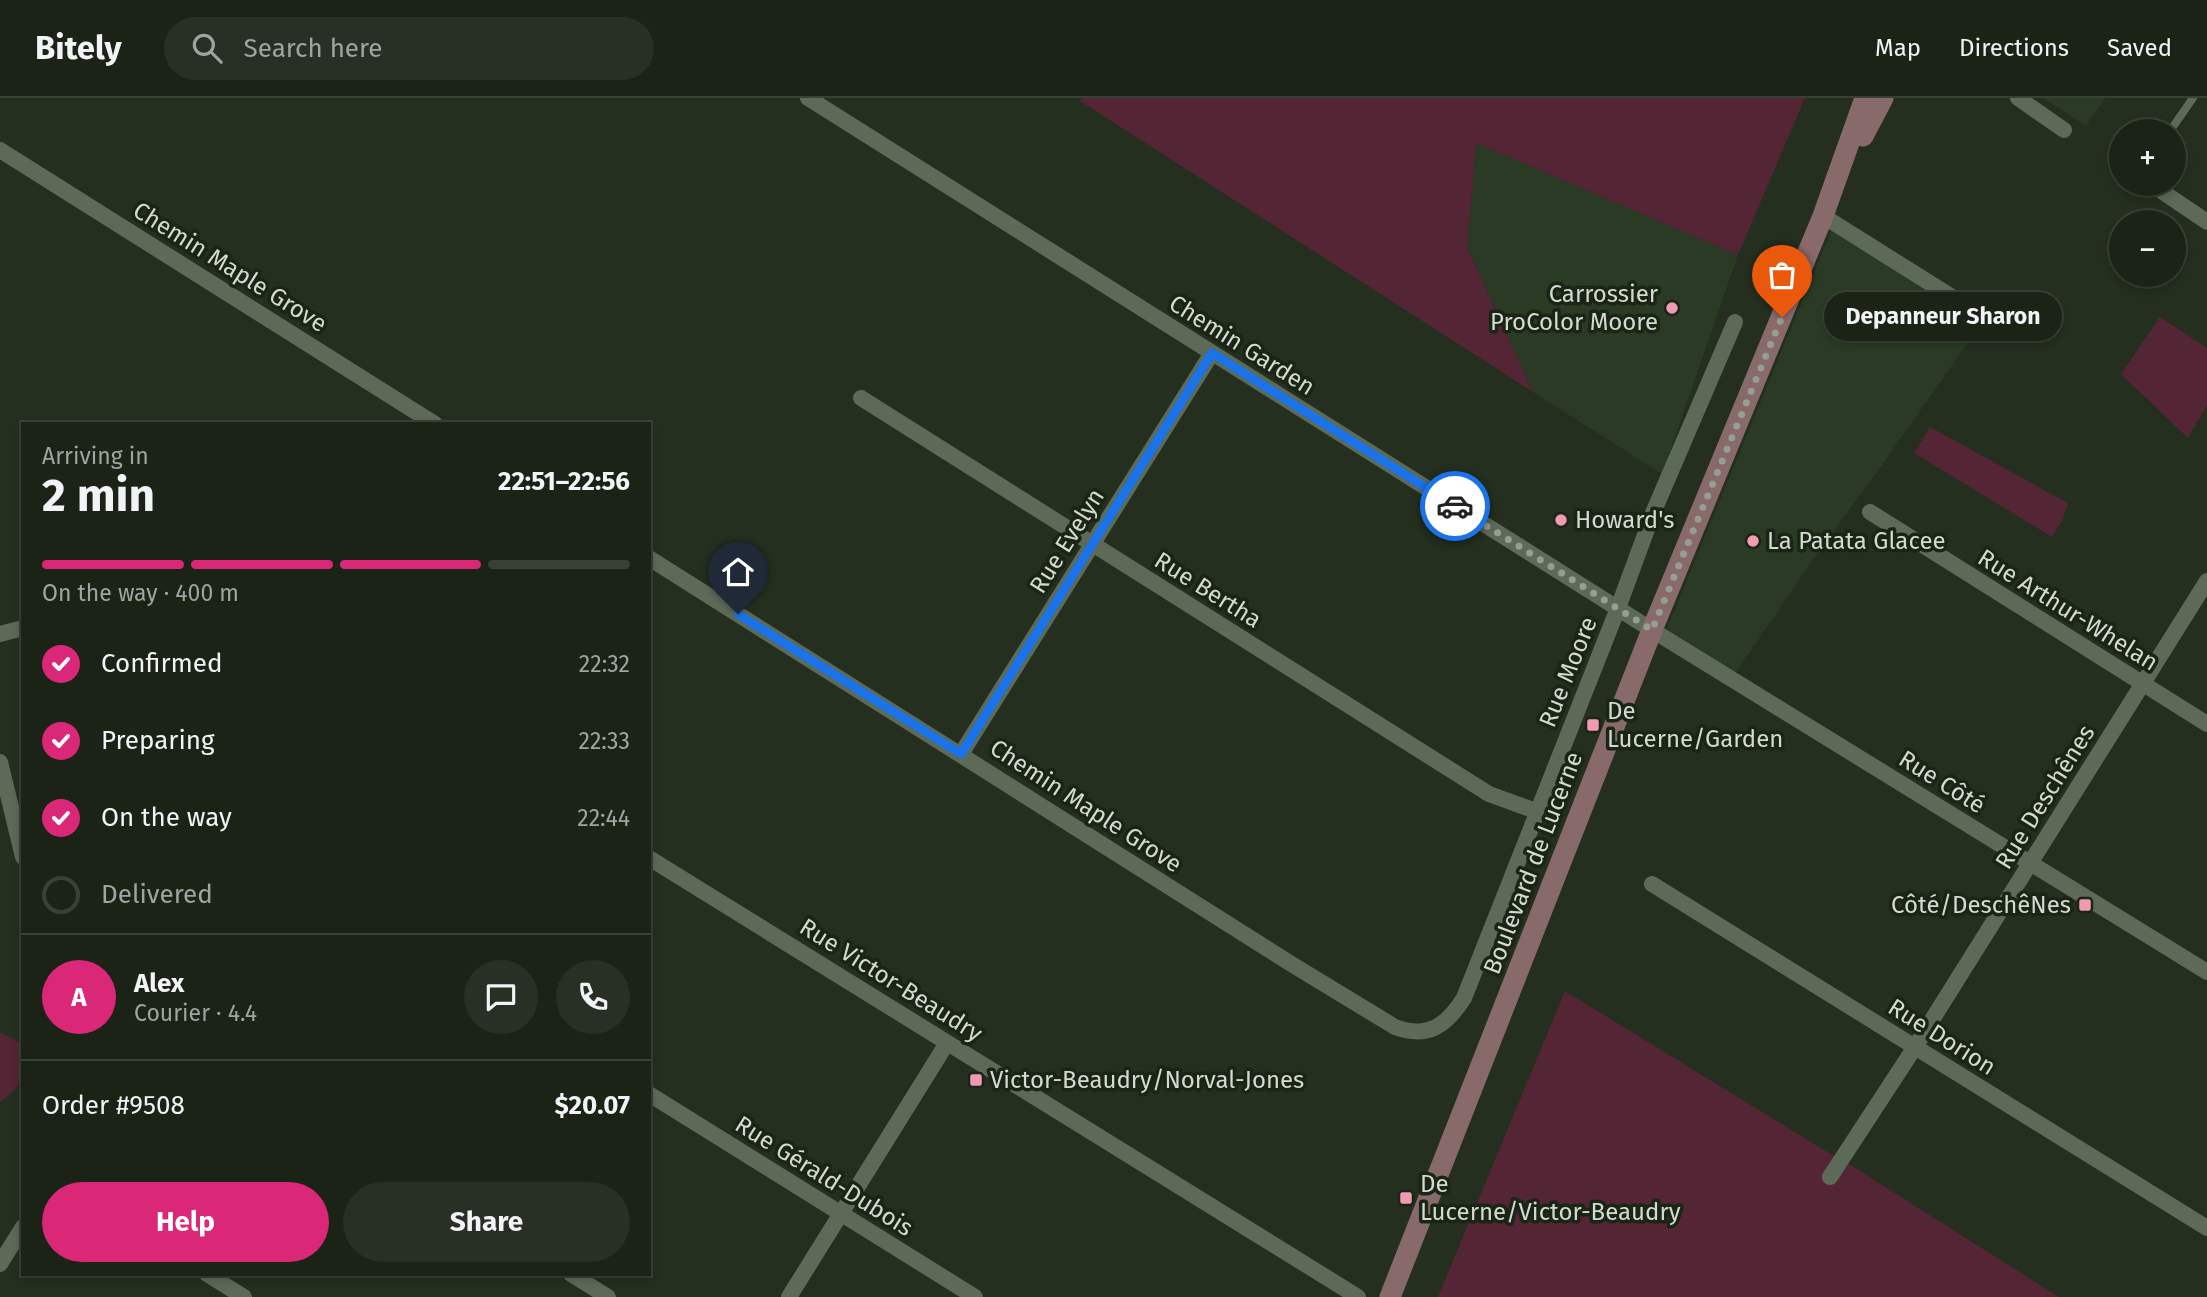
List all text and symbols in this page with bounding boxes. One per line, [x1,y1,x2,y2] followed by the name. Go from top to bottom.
[164,17,654,80] search box
[35,28,122,68] text: Bitely
[188,29,226,67] icon: search
[244,33,382,64] text: Search here
[1875,34,1921,62] text: Map
[1959,34,2069,62] text: Directions
[2107,34,2172,62] text: Saved
[2109,119,2186,287] map controls
[2109,119,2186,196] button: +
[128,196,332,338] street label: Chemin Maple Grove
[2109,210,2186,287] button: −
[1752,245,1812,317] pin
[1763,256,1801,294] icon: bag
[1490,280,1659,336] place label: Carrossier ProColor Moore
[1164,289,1320,401] street label: Chemin Garden
[1824,292,2062,342] callout: Depanneur Sharon
[1664,300,1680,316] marker: Carrossier ProColor Moore
[1845,302,2041,330] text: Depanneur Sharon
[42,442,149,470] text: Arriving in
[498,466,630,497] text: 22:51–22:56
[42,468,155,523] text: 2 min
[1420,471,1490,541] courier
[1024,484,1110,598] street label: Rue Evelyn
[1436,487,1474,525] icon: car
[1575,506,1674,534] place label: Howard's
[1553,512,1569,528] marker: Howard's
[1767,527,1946,555] place label: La Patata Glacee
[1745,533,1761,549] marker: La Patata Glacee
[708,542,768,614] pin
[1973,543,2163,677] street label: Rue Arthur-Whelan
[1149,546,1267,634] street label: Rue Bertha
[719,553,757,591] icon: home
[42,579,239,607] text: On the way · 400 m
[1533,613,1603,731] street label: Rue Moore
[42,645,80,683] icon: check
[101,648,222,679] text: Confirmed
[579,650,630,678] text: 22:32
[1607,697,1783,753] place label: De Lucerne/Garden
[1585,717,1601,733] marker: De Lucerne/Garden
[1990,720,2100,874] street label: Rue Deschênes
[42,722,80,760] icon: check
[101,725,214,756] text: Preparing
[579,727,630,755] text: 22:33
[985,734,1187,878] street label: Chemin Maple Grove
[1894,745,1990,819] street label: Rue Côté
[1478,748,1588,978] street label: Boulevard de Lucerne
[42,799,80,837] icon: check
[101,802,232,833] text: On the way
[577,804,630,832] text: 22:44
[101,879,213,910] text: Delivered
[1891,891,2071,919] place label: Côté/DeschêNes
[2077,897,2093,913] marker: Côté/DeschêNes
[795,913,988,1048] street label: Rue Victor-Beaudry
[464,960,538,1034] button: chat
[556,960,630,1034] button: phone
[134,968,184,999] text: Alex
[71,982,87,1013] text: A
[1883,993,2001,1081] street label: Rue Dorion
[134,999,257,1027] text: Courier · 4.4
[990,1066,1304,1094] place label: Victor-Beaudry/Norval-Jones
[968,1072,984,1088] marker: Victor-Beaudry/Norval-Jones
[42,1090,185,1121] text: Order #9508
[555,1090,630,1121] text: $20.07
[730,1110,918,1242] street label: Rue Gérald-Dubois
[1420,1170,1681,1226] place label: De Lucerne/Victor-Beaudry
[42,1182,329,1262] button: Help
[343,1182,630,1262] button: Share
[1398,1190,1414,1206] marker: De Lucerne/Victor-Beaudry

